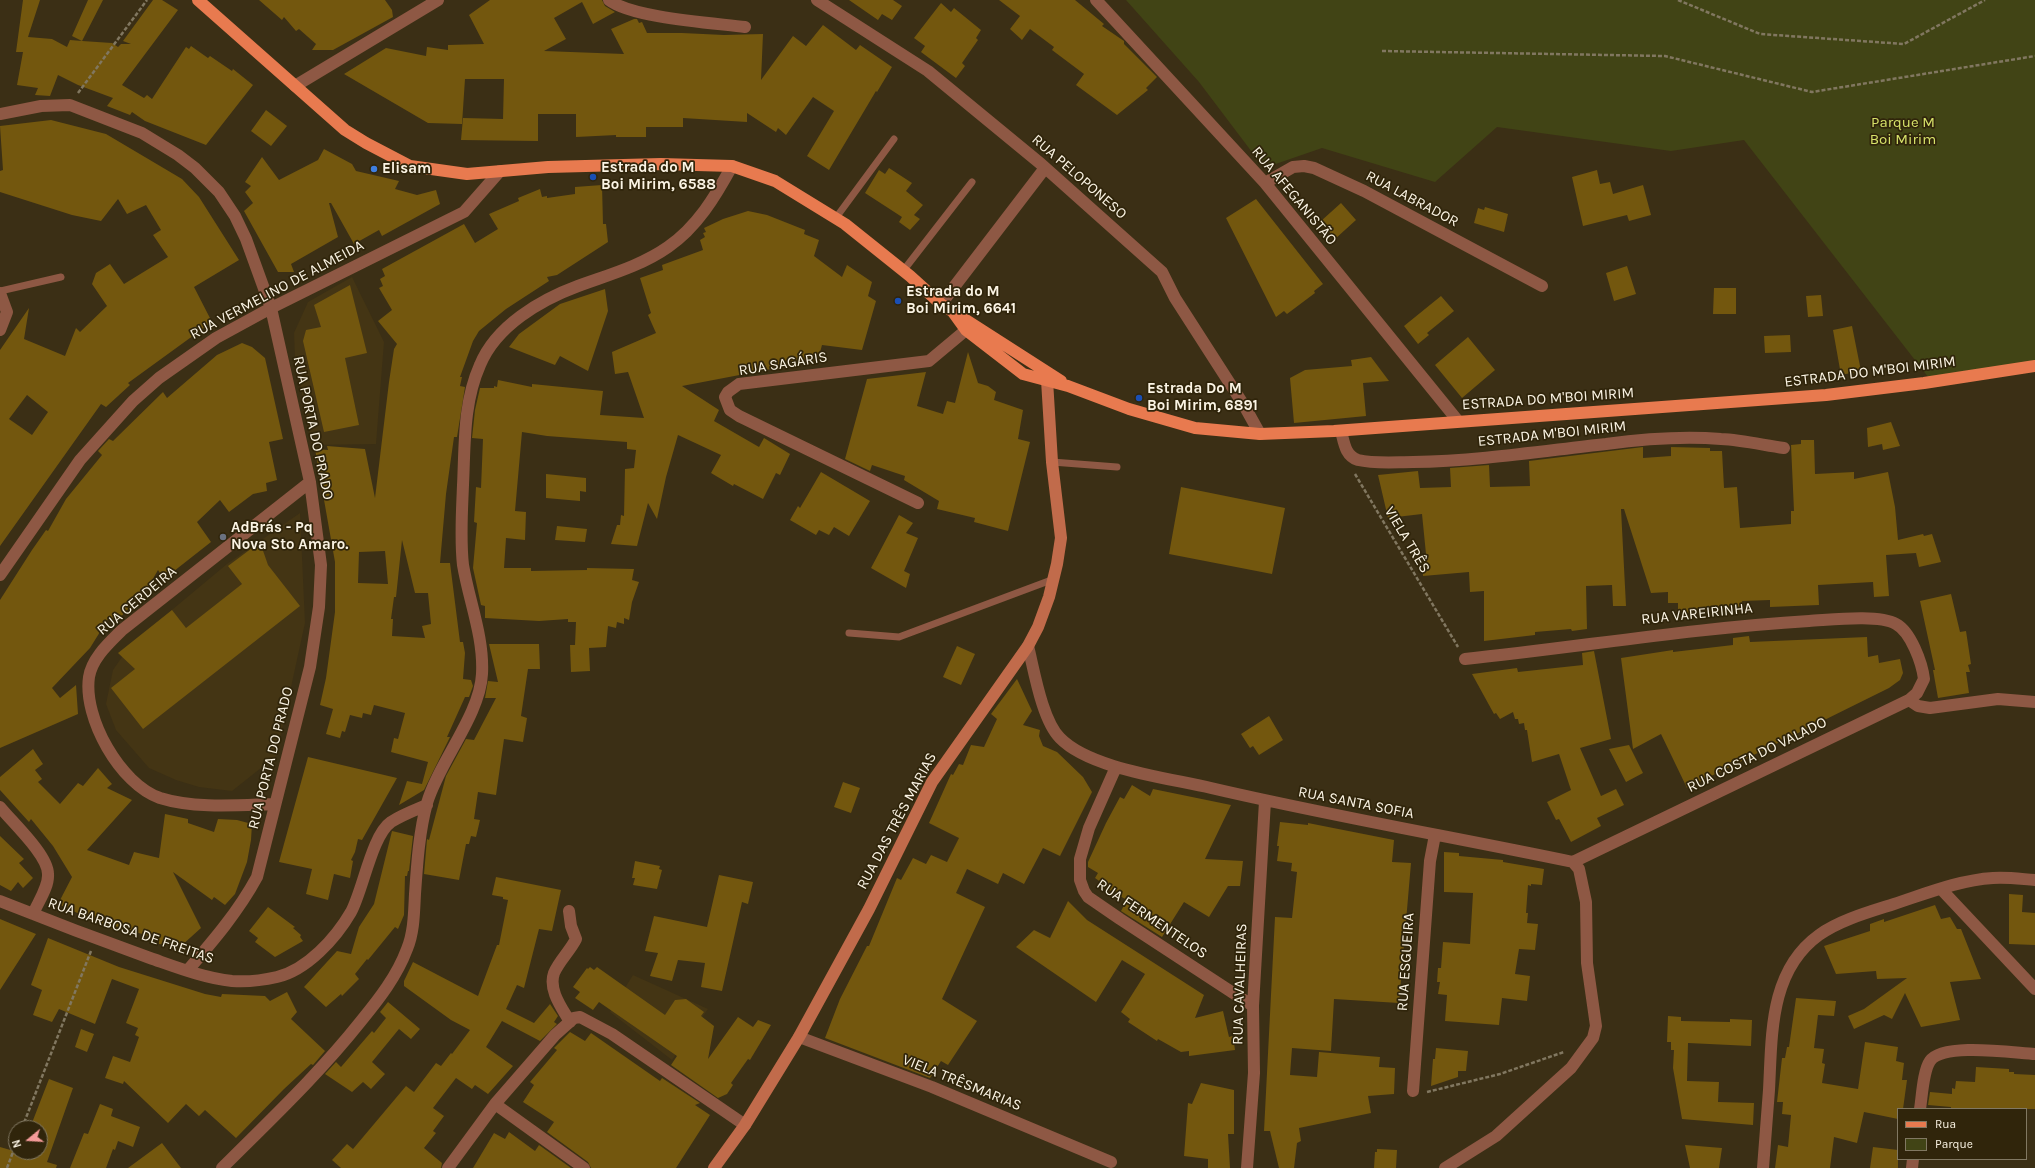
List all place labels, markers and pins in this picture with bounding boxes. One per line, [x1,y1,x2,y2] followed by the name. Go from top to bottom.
[601,159,716,194] place label: Estrada do M Boi Mirim, 6588
[382,160,431,178] place label: Elisam
[369,164,379,174] marker: Elisam
[588,172,598,182] marker: Estrada do M Boi Mirim, 6588
[906,283,1016,318] place label: Estrada do M Boi Mirim, 6641
[893,296,903,306] marker: Estrada do M Boi Mirim, 6641
[1147,380,1258,415] place label: Estrada Do M Boi Mirim, 6891
[1134,393,1144,403] marker: Estrada Do M Boi Mirim, 6891
[231,519,348,554] place label: AdBrás - Pq Nova Sto Amaro.
[218,532,228,542] marker: AdBrás - Pq Nova Sto Amaro.

